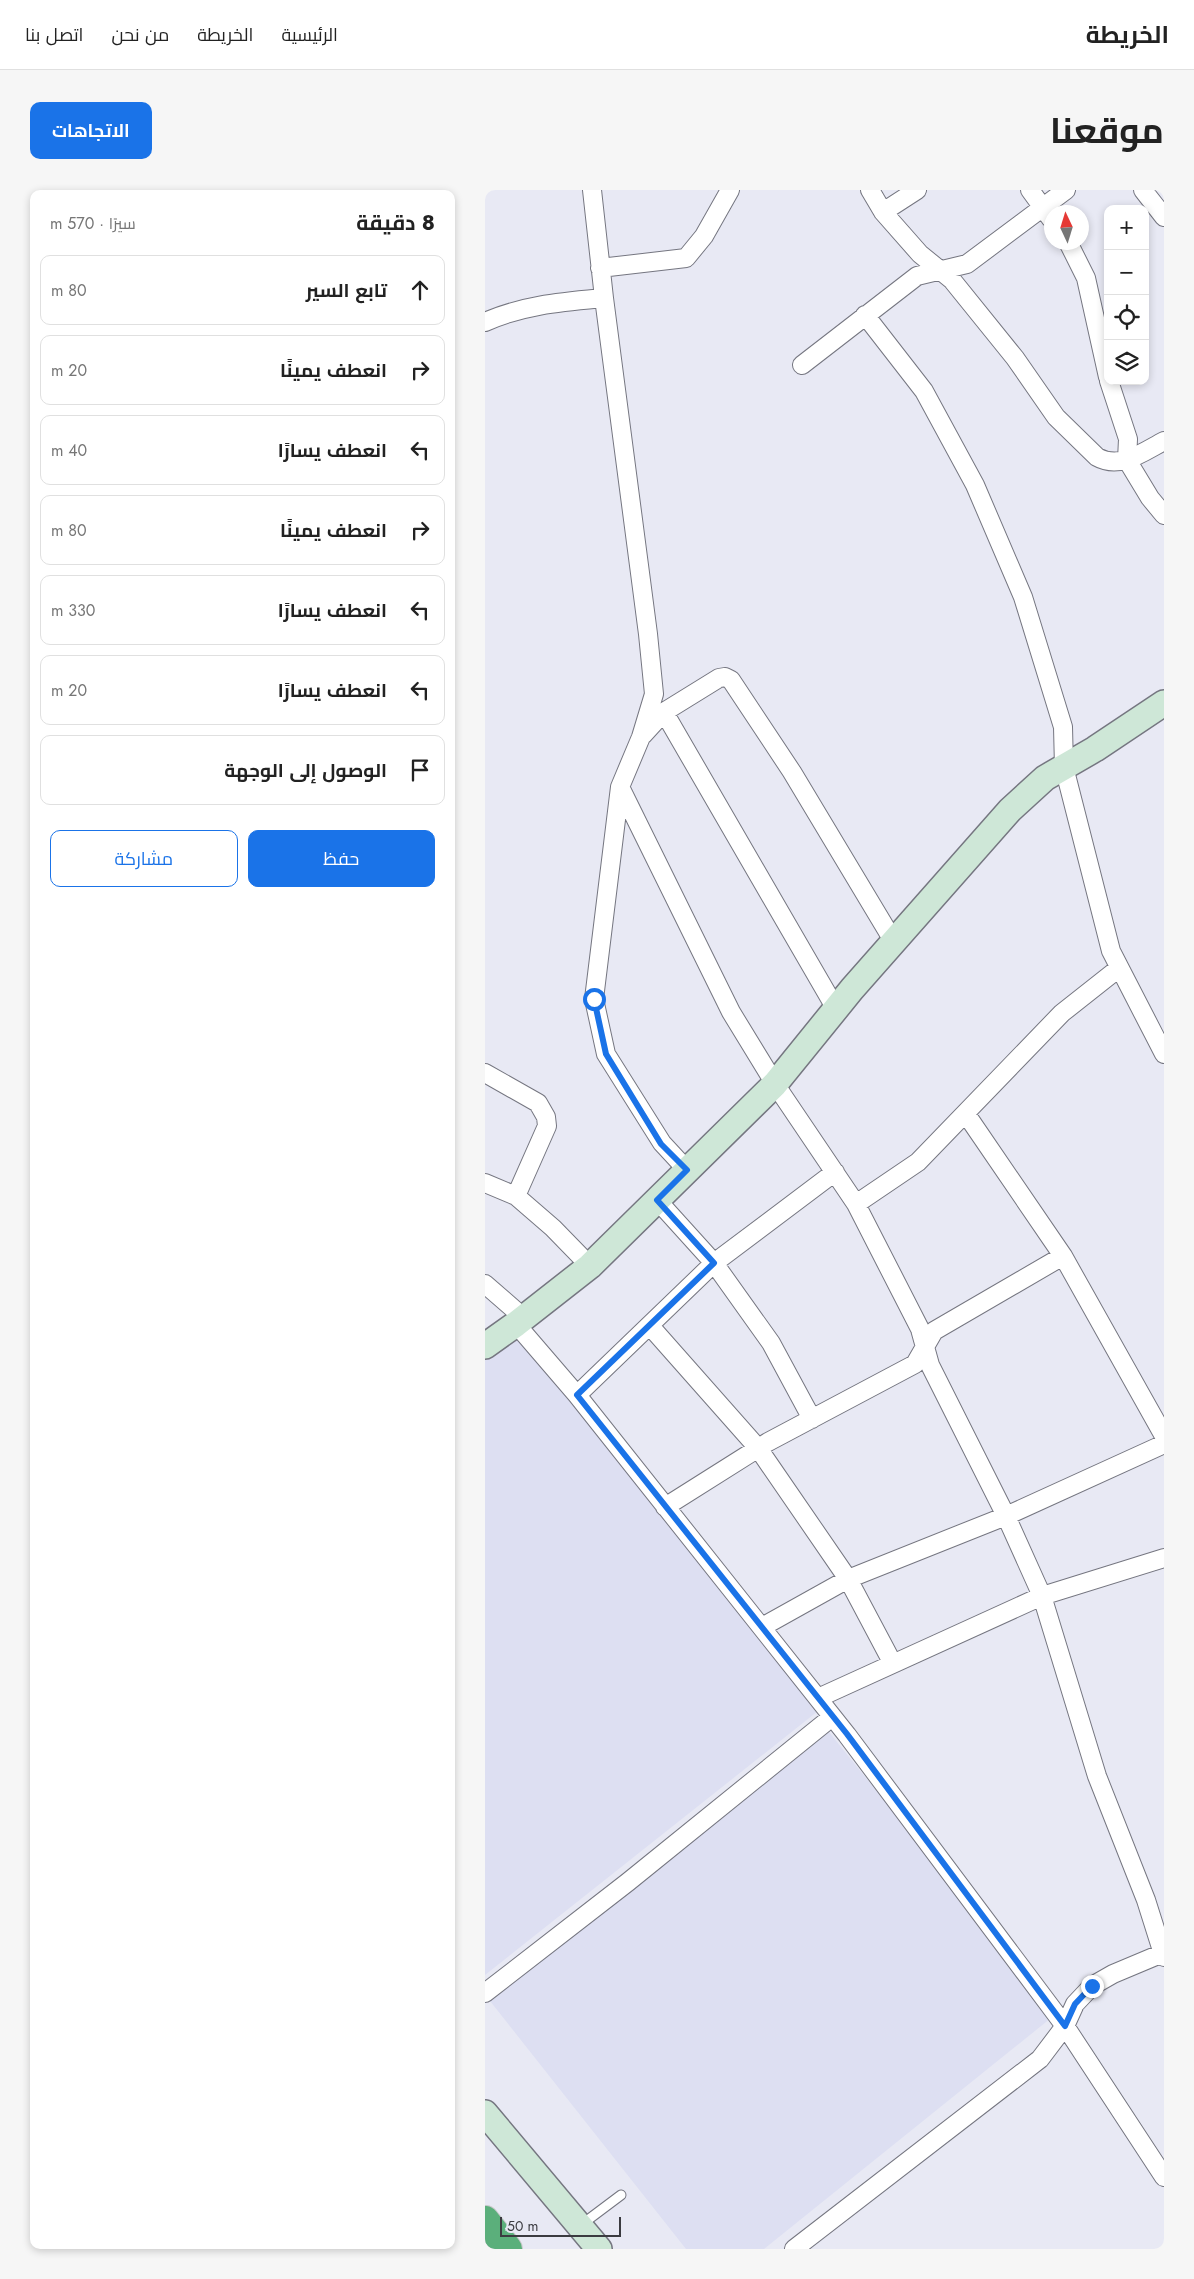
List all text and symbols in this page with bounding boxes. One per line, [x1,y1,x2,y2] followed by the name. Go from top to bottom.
[1086,17,1169,52] text: الخريطة
[25,22,83,48] text: اتصل بنا
[111,22,169,48] text: من نحن
[197,22,253,48] text: الخريطة
[281,22,338,48] text: الرئيسية
[30,102,152,159] button: الاتجاهات
[1050,106,1164,156] text: موقعنا
[1044,205,1089,250] north arrow
[1104,205,1149,385] map controls
[1104,205,1149,250] button: +
[356,208,435,238] text: 8 دقيقة
[50,212,136,235] text: سيرًا · 570 m
[1104,250,1149,295] button: −
[406,276,434,304] icon: ahead
[306,277,387,304] text: تابع السير
[51,279,87,302] text: 80 m
[1104,295,1149,340] button: locate
[1104,340,1149,385] button: layers
[406,356,434,384] icon: right
[280,357,387,384] text: انعطف يمينًا
[51,359,87,382] text: 20 m
[406,436,434,464] icon: left
[278,437,387,464] text: انعطف يسارًا
[51,439,87,462] text: 40 m
[406,516,434,544] icon: right
[280,517,387,544] text: انعطف يمينًا
[51,519,87,542] text: 80 m
[406,596,434,624] icon: left
[278,597,387,624] text: انعطف يسارًا
[51,599,95,622] text: 330 m
[406,676,434,704] icon: left
[278,677,387,704] text: انعطف يسارًا
[51,679,87,702] text: 20 m
[406,756,434,784] icon: arrive
[224,757,387,784] text: الوصول إلى الوجهة
[50,830,238,887] button: مشاركة
[248,830,435,887] button: حفظ
[583,988,606,1011] route start
[1081,1975,1104,1998] route end
[500,2214,621,2237] scale bar
[507,2216,538,2236] text: 50 m

